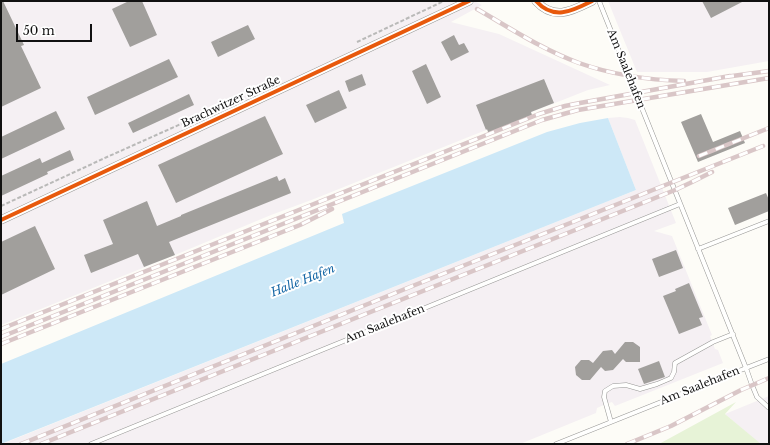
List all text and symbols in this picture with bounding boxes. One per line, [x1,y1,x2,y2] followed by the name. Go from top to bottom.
[18,16,94,42] scale bar
[23,23,55,38] text: 50 m
[604,27,648,111] street label: Am Saalehafen
[180,73,282,131] street label: Brachwitzer Straße
[269,262,337,300] water label: Halle Hafen
[343,302,427,346] street label: Am Saalehafen
[658,364,742,408] street label: Am Saalehafen

